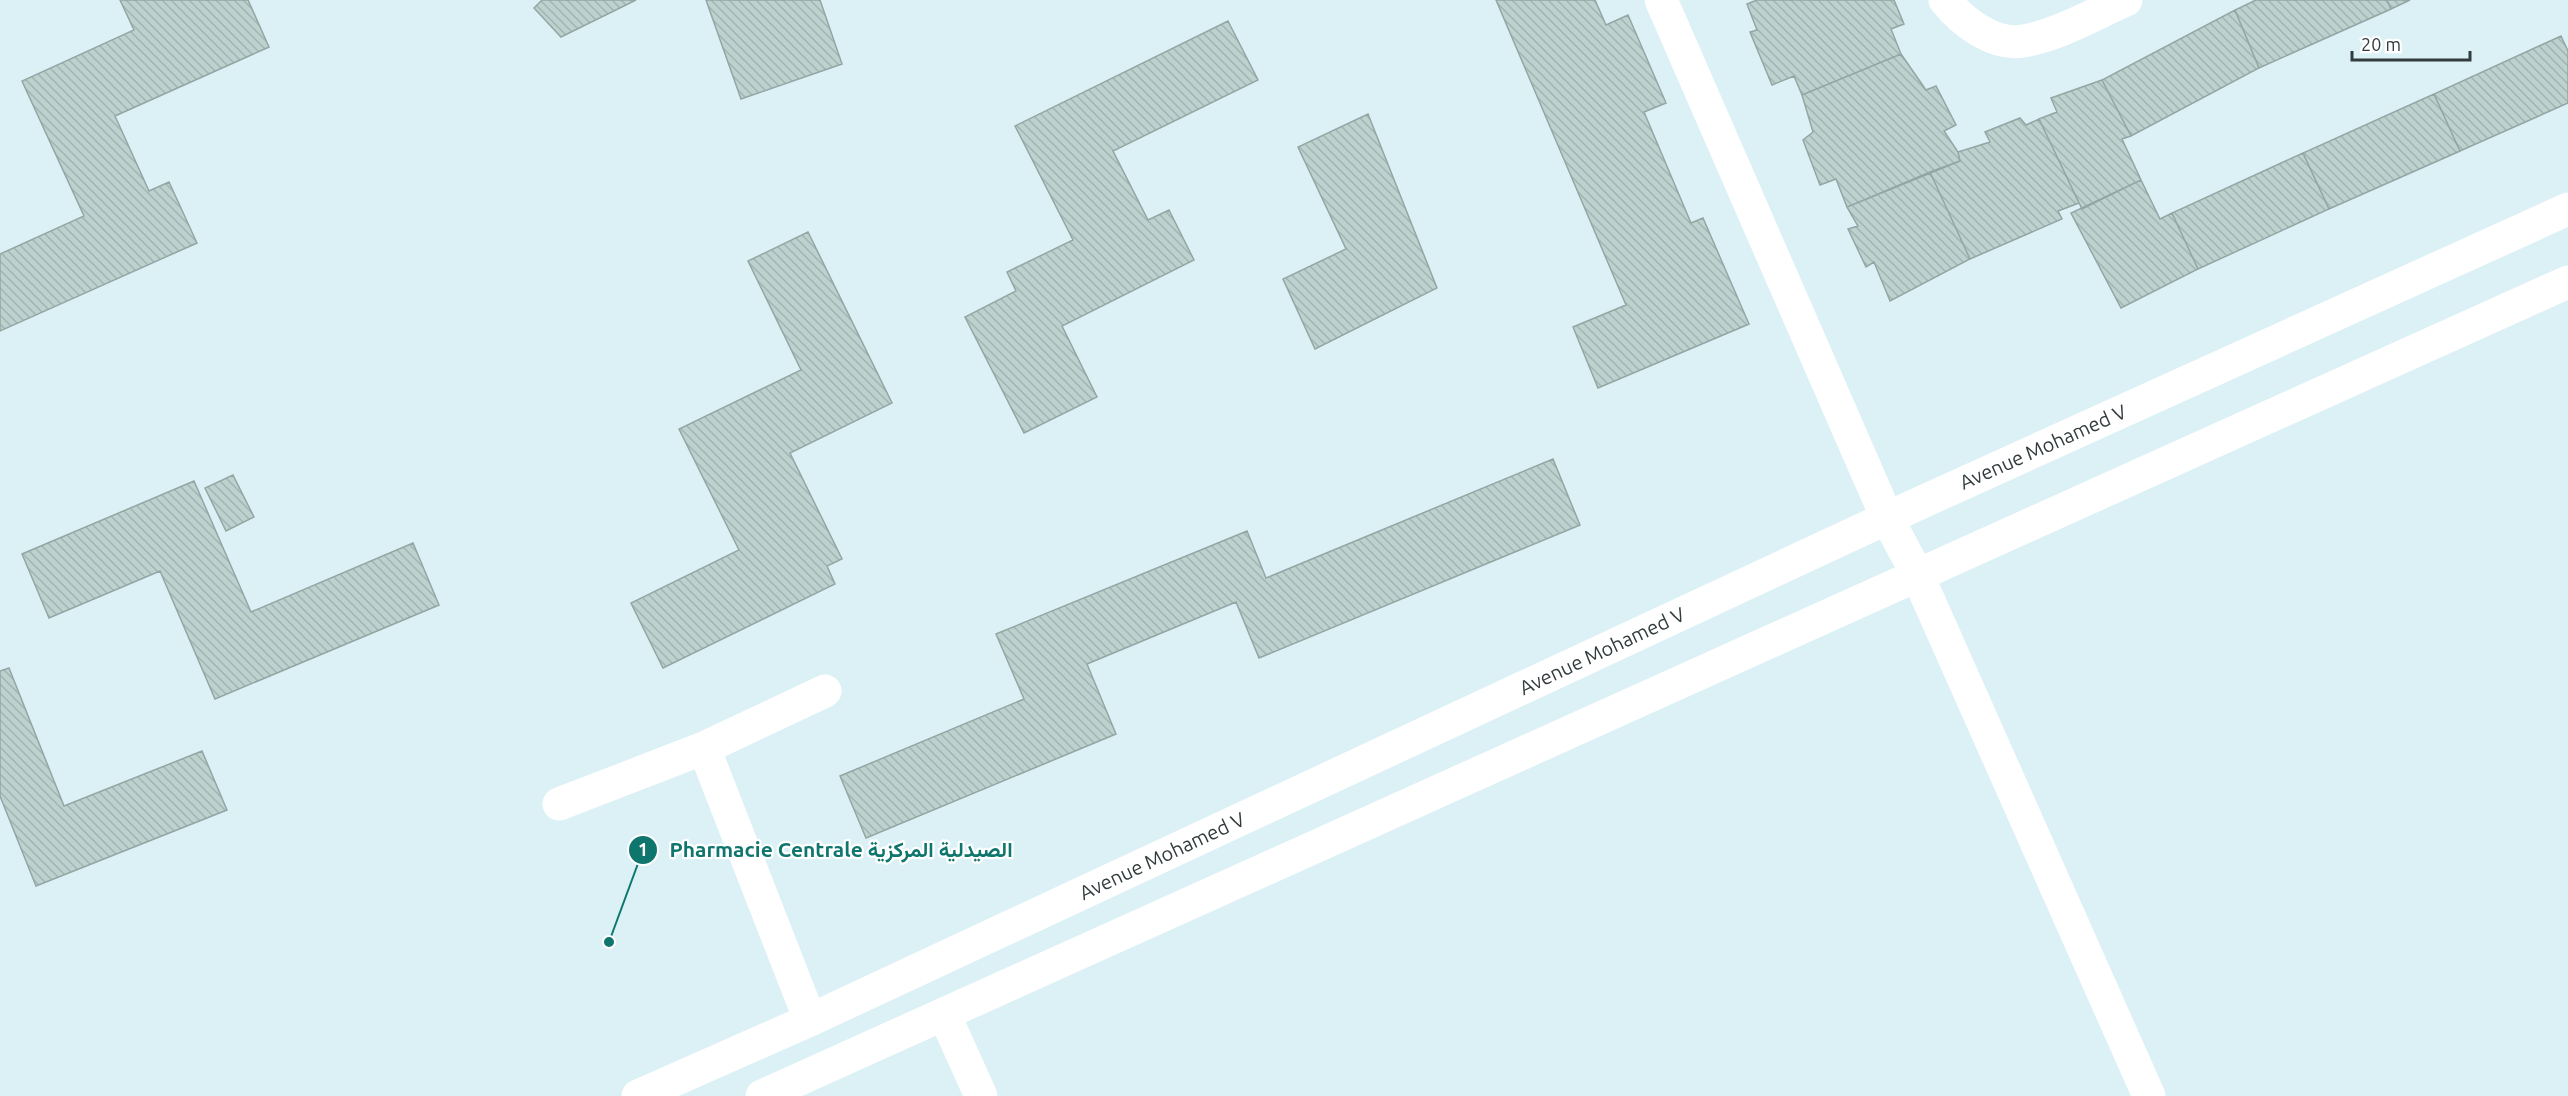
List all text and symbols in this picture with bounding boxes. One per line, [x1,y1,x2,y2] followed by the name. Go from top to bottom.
[2352,24,2470,62] scale bar
[2361,34,2401,54] text: 20 m
[1956,399,2130,494] street label: Avenue Mohamed V
[1515,602,1688,699] street label: Avenue Mohamed V
[1075,807,1248,904] street label: Avenue Mohamed V
[628,830,1025,869] callout: Pharmacie Centrale الصيدلية المركزية
[669,837,1013,863] text: Pharmacie Centrale الصيدلية المركزية
[638,839,648,859] text: 1

